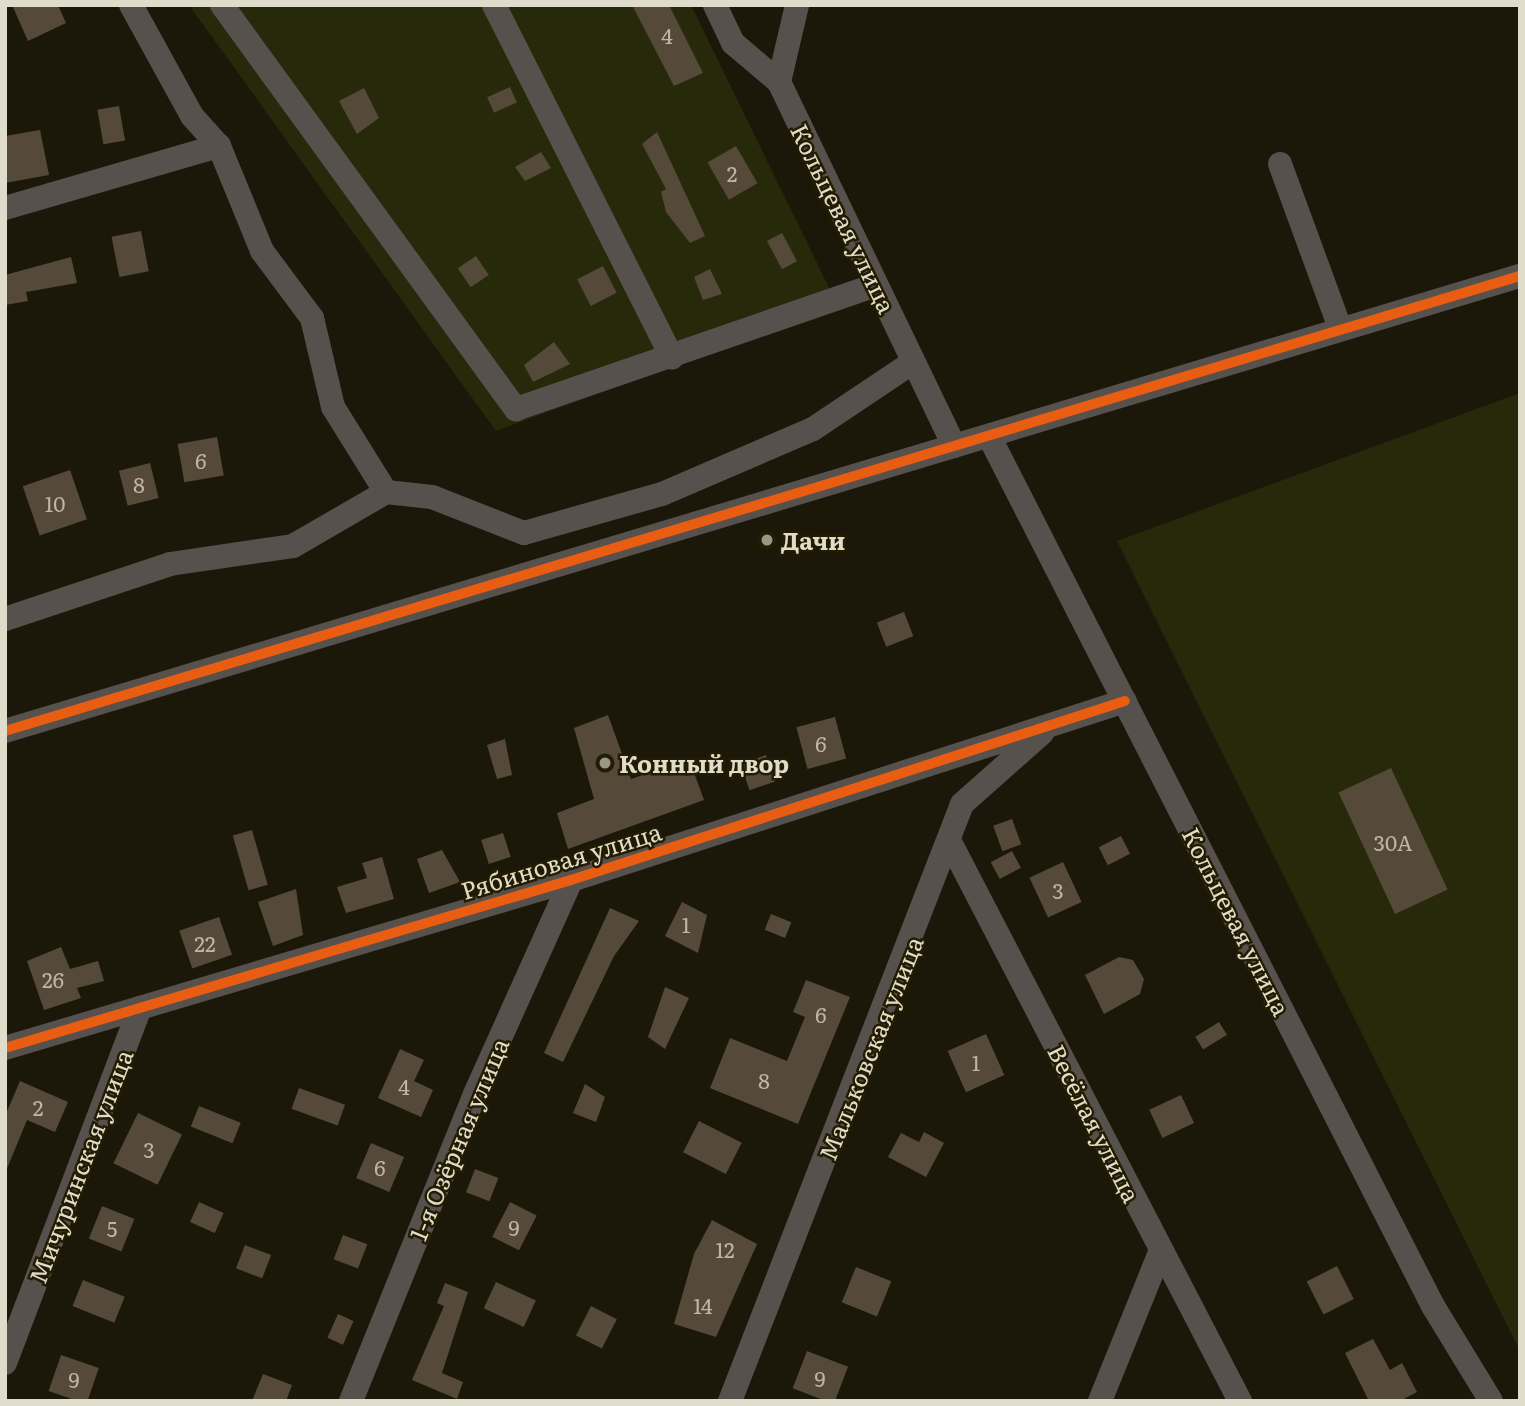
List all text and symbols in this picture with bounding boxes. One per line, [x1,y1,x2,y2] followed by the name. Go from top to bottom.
[661,22,673,48] house number: 4
[786,119,902,317] street label: Кольцевая улица
[727,160,737,186] house number: 2
[195,447,207,473] house number: 6
[133,471,145,497] house number: 8
[45,490,65,516] house number: 10
[781,526,845,554] place label: Дачи
[759,532,775,548] marker: Дачи
[815,730,827,756] house number: 6
[619,749,789,777] place label: Конный двор
[597,755,613,771] marker: Конный двор
[457,816,665,904] street label: Рябиновая улица
[1177,822,1297,1020] street label: Кольцевая улица
[1374,829,1412,855] house number: 30А
[1052,877,1064,903] house number: 3
[682,911,690,937] house number: 1
[194,930,216,956] house number: 22
[812,932,928,1164] street label: Мальковская улица
[42,966,64,992] house number: 26
[815,1001,827,1027] house number: 6
[402,1034,514,1244] street label: 1-я Озёрная улица
[1043,1039,1147,1207] street label: Весёлая улица
[22,1045,138,1287] street label: Мичуринская улица
[972,1049,980,1075] house number: 1
[758,1067,770,1093] house number: 8
[398,1073,410,1099] house number: 4
[33,1094,43,1120] house number: 2
[143,1136,155,1162] house number: 3
[374,1154,386,1180] house number: 6
[509,1214,519,1240] house number: 9
[107,1215,117,1241] house number: 5
[715,1236,735,1262] house number: 12
[693,1292,713,1318] house number: 14
[815,1365,825,1391] house number: 9
[69,1366,79,1392] house number: 9

